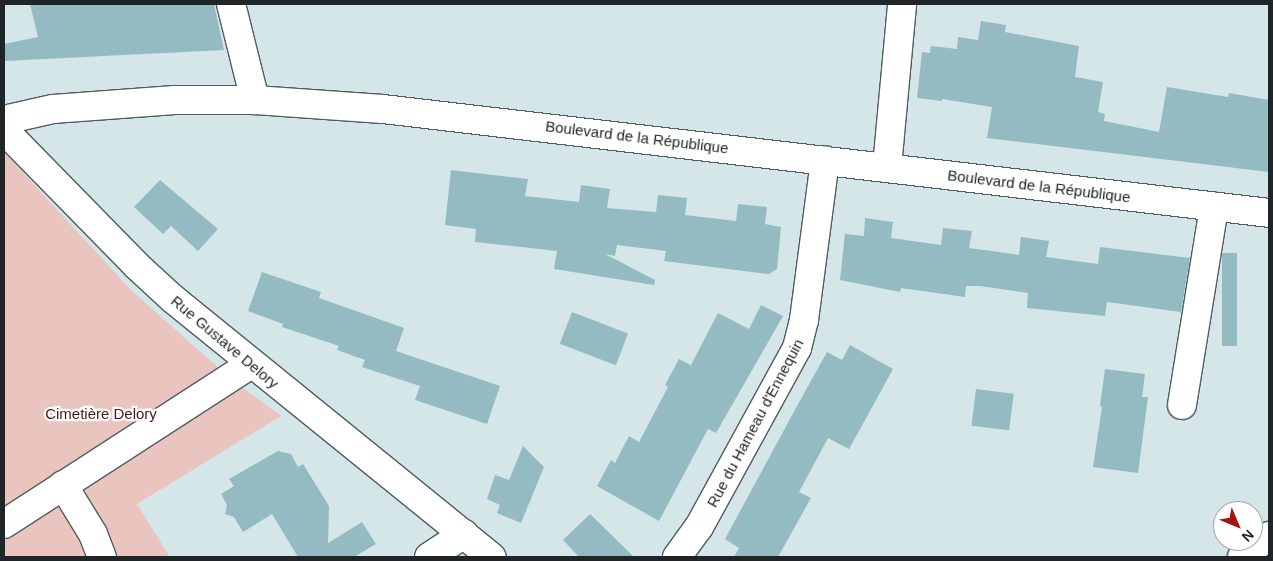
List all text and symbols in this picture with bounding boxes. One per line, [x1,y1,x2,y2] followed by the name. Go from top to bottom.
[544,117,730,157] street label: Boulevard de la République
[946,166,1132,206] street label: Boulevard de la République
[167,292,283,392] street label: Rue Gustave Delory
[703,336,807,510] street label: Rue du Hameau d'Ennequin
[45,405,157,423] park label: Cimetière Delory
[1213,501,1263,551] north arrow
[1239,527,1257,545] text: N

